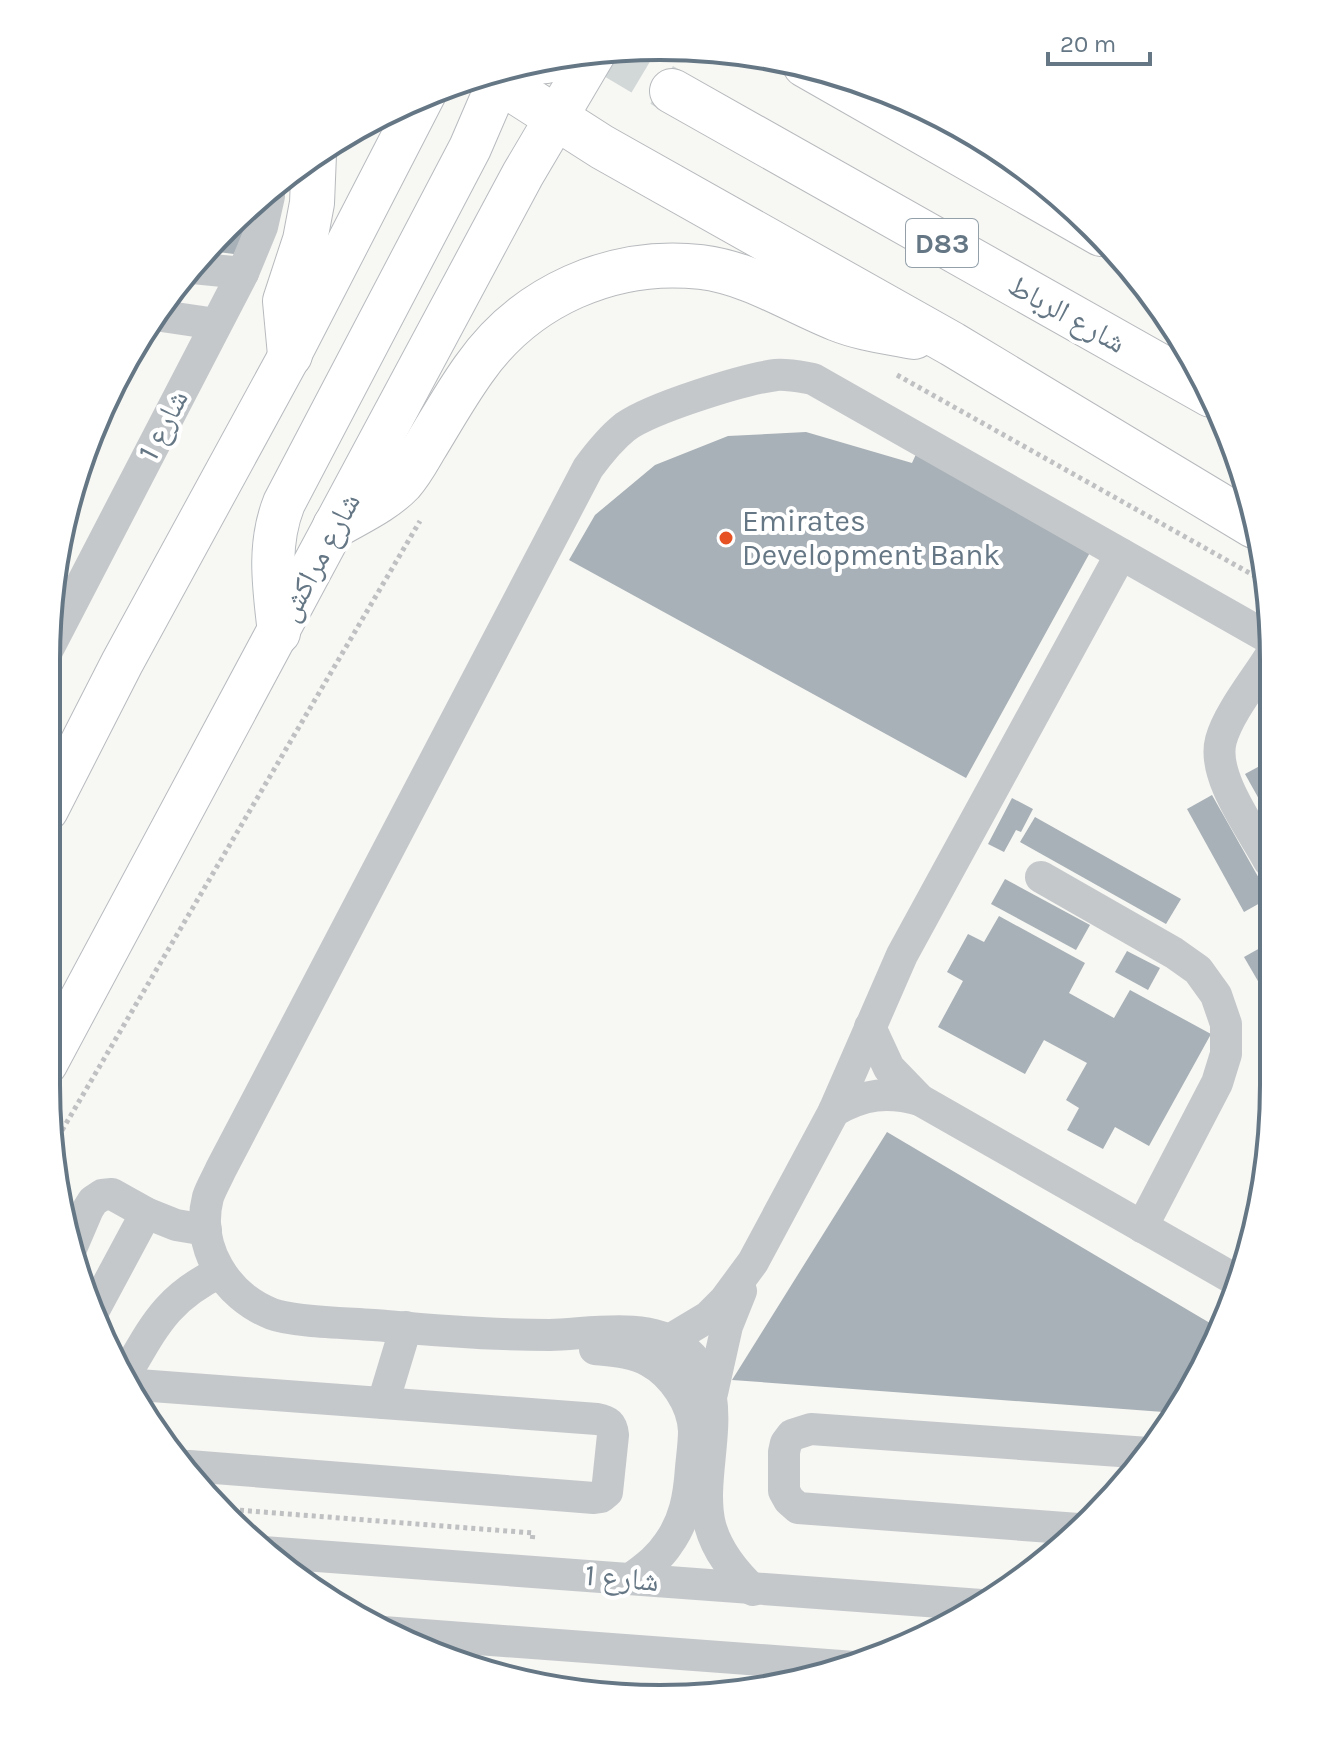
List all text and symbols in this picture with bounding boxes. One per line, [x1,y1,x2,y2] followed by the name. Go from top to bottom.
[1048,16,1150,66] scale bar
[1060,30,1116,58] text: 20 m
[906,219,978,267] road number: D83
[1002,267,1132,362] street label: شارع الرباط
[130,384,197,467] street label: شارع 1
[270,487,369,628] street label: شارع مراكش
[742,503,1000,573] place label: Emirates Development Bank
[717,529,735,547] marker: Emirates Development Bank
[583,1557,660,1600] street label: شارع 1

